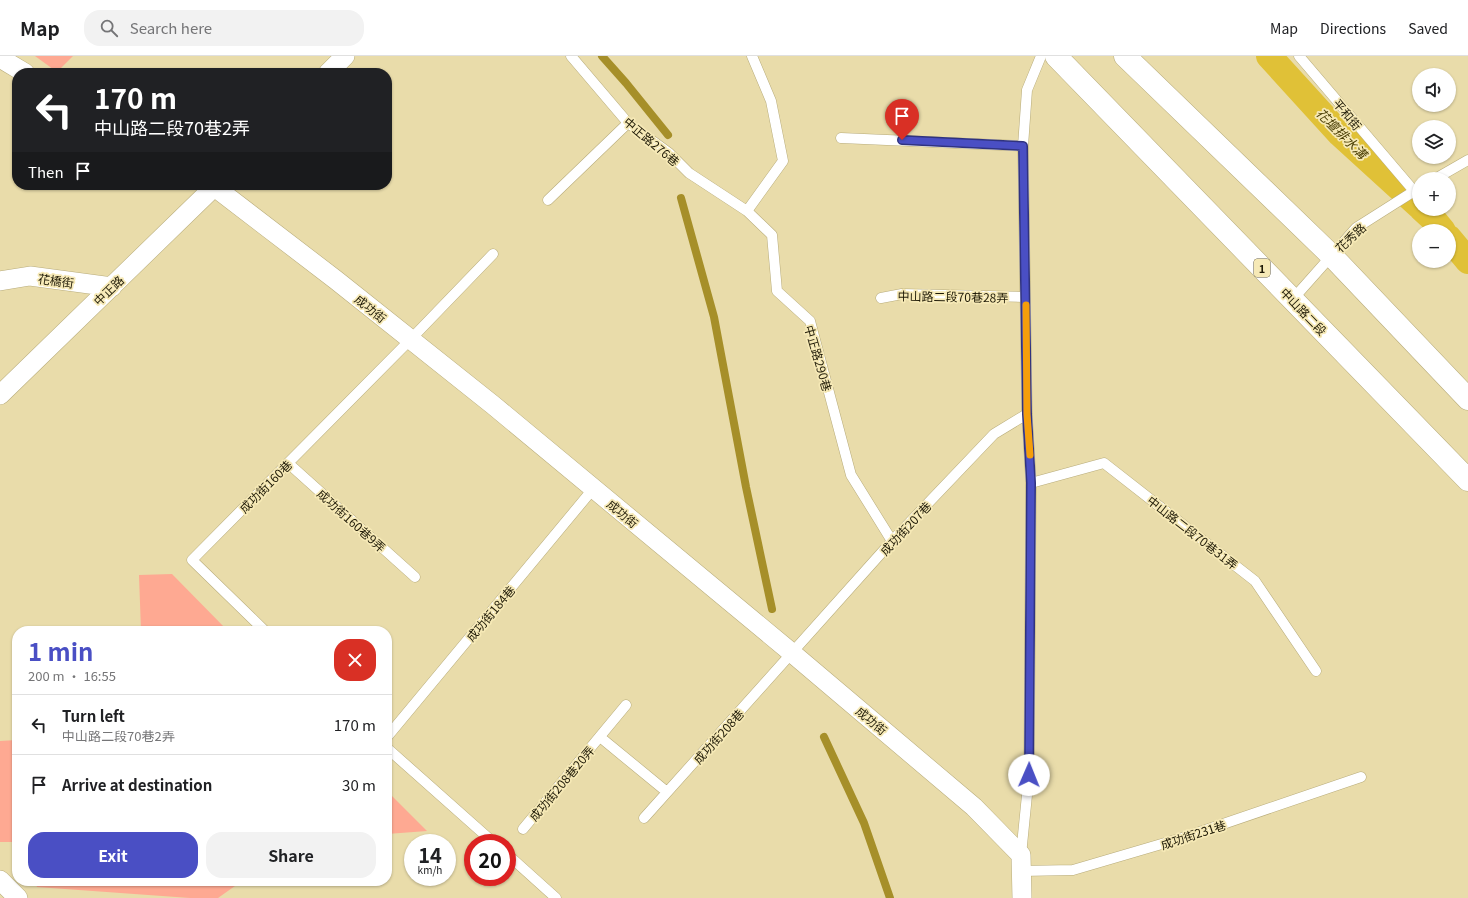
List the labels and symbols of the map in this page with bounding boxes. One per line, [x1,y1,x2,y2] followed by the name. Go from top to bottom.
[1330,95,1366,133] street label: 平和街
[885,99,919,140] pin
[1312,103,1373,164] water label: 花壇排水溝
[620,113,684,169] street label: 中正路276巷
[1331,219,1369,255] street label: 花秀路
[1254,259,1270,277] road number: 1
[37,269,75,291] street label: 花橋街
[89,271,127,309] street label: 中正路
[1277,284,1331,338] street label: 中山路二段
[898,287,1008,305] street label: 中山路二段70巷28弄
[352,290,390,326] street label: 成功街
[801,323,837,393] street label: 中正路290巷
[235,456,295,516] street label: 成功街160巷
[314,485,390,555] street label: 成功街160巷9弄
[1144,491,1242,573] street label: 中山路二段70巷31弄
[604,495,642,531] street label: 成功街
[876,497,934,559] street label: 成功街207巷
[462,581,518,645] street label: 成功街184巷
[853,702,891,738] street label: 成功街
[689,705,747,767] street label: 成功街208巷
[524,742,598,824] street label: 成功街208巷20弄
[1008,754,1050,796] position arrow
[1158,815,1228,853] street label: 成功街231巷
[464,834,516,886] speed limit sign: 20

